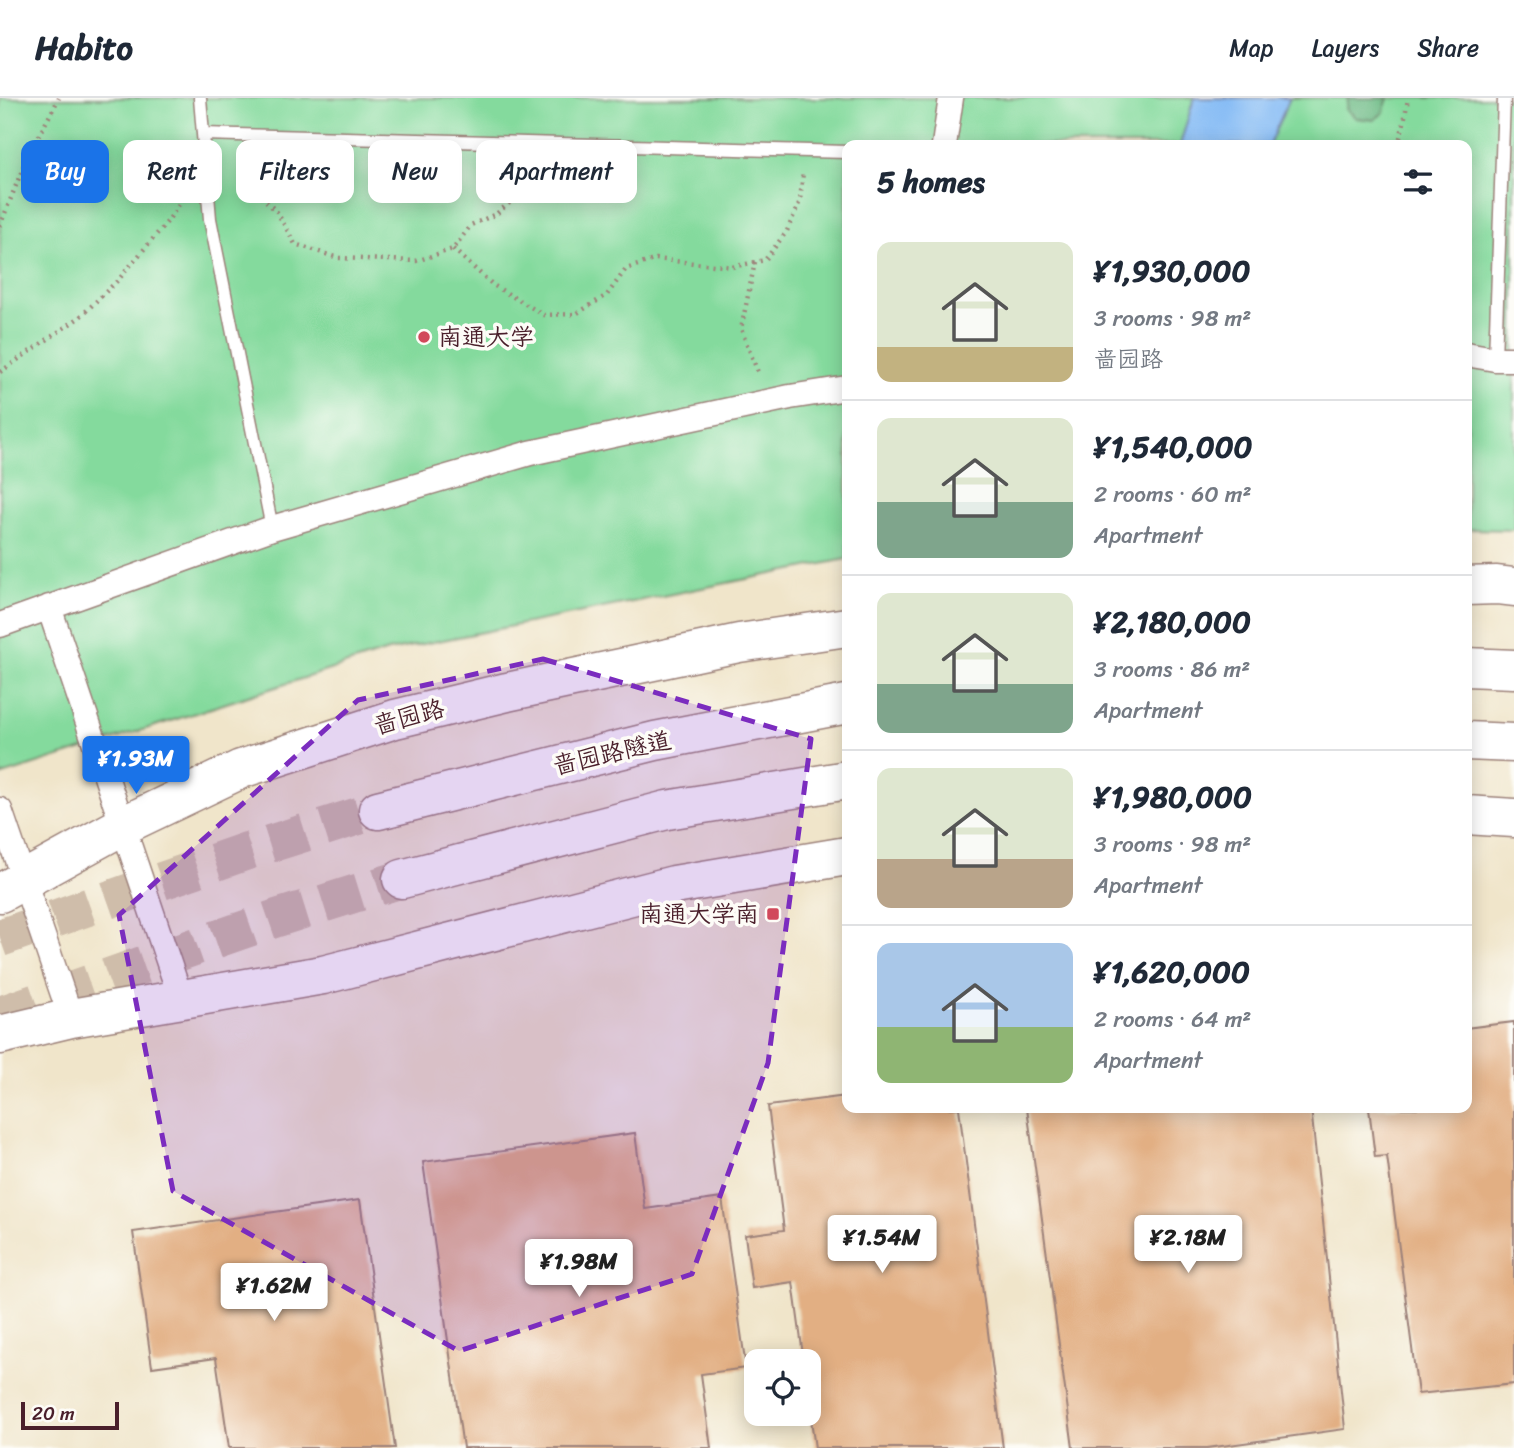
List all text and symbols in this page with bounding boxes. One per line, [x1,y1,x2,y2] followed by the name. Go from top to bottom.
[35,19,133,77] text: Habito
[1229,27,1274,69] text: Map
[1312,27,1379,69] text: Layers
[1417,27,1479,69] text: Share
[21,140,109,203] chip: Buy
[123,140,222,203] chip: Rent
[236,140,354,203] chip: Filters
[368,140,462,203] chip: New
[476,140,637,203] chip: Apartment
[877,155,985,209] text: 5 homes
[1399,163,1437,201] icon: filters
[1094,244,1250,298] text: ¥1,930,000
[933,270,1017,354] icon: home
[1094,298,1251,339] text: 3 rooms · 98 m²
[438,316,534,358] place label: 南通大学
[416,329,432,345] marker: 南通大学
[1094,339,1163,380] text: 啬园路
[1094,420,1253,474] text: ¥1,540,000
[933,446,1017,530] icon: home
[1094,474,1252,515] text: 2 rooms · 60 m²
[1094,515,1203,556] text: Apartment
[1094,595,1251,649] text: ¥2,180,000
[933,621,1017,705] icon: home
[1094,649,1250,690] text: 3 rooms · 86 m²
[369,687,449,747] street label: 啬园路
[1094,690,1203,731] text: Apartment
[549,719,675,787] street label: 啬园路隧道
[79,736,193,796] pin: ¥1.93M
[98,738,174,779] text: ¥1.93M
[1094,770,1252,824] text: ¥1,980,000
[933,796,1017,880] icon: home
[1094,824,1251,865] text: 3 rooms · 98 m²
[1094,865,1203,906] text: Apartment
[639,893,759,935] place label: 南通大学南
[765,906,781,922] marker: 南通大学南
[1094,945,1250,999] text: ¥1,620,000
[933,971,1017,1055] icon: home
[1094,999,1251,1040] text: 2 rooms · 64 m²
[1094,1040,1203,1081] text: Apartment
[825,1216,939,1275] pin: ¥1.54M
[1131,1216,1245,1275] pin: ¥2.18M
[844,1217,920,1258] text: ¥1.54M
[1150,1217,1226,1258] text: ¥2.18M
[522,1240,636,1299] pin: ¥1.98M
[541,1241,617,1282] text: ¥1.98M
[217,1264,331,1323] pin: ¥1.62M
[237,1265,311,1306] text: ¥1.62M
[744,1349,821,1426] map controls
[744,1349,821,1426] button: locate
[32,1397,75,1430] text: 20 m
[21,1399,119,1431] scale bar

